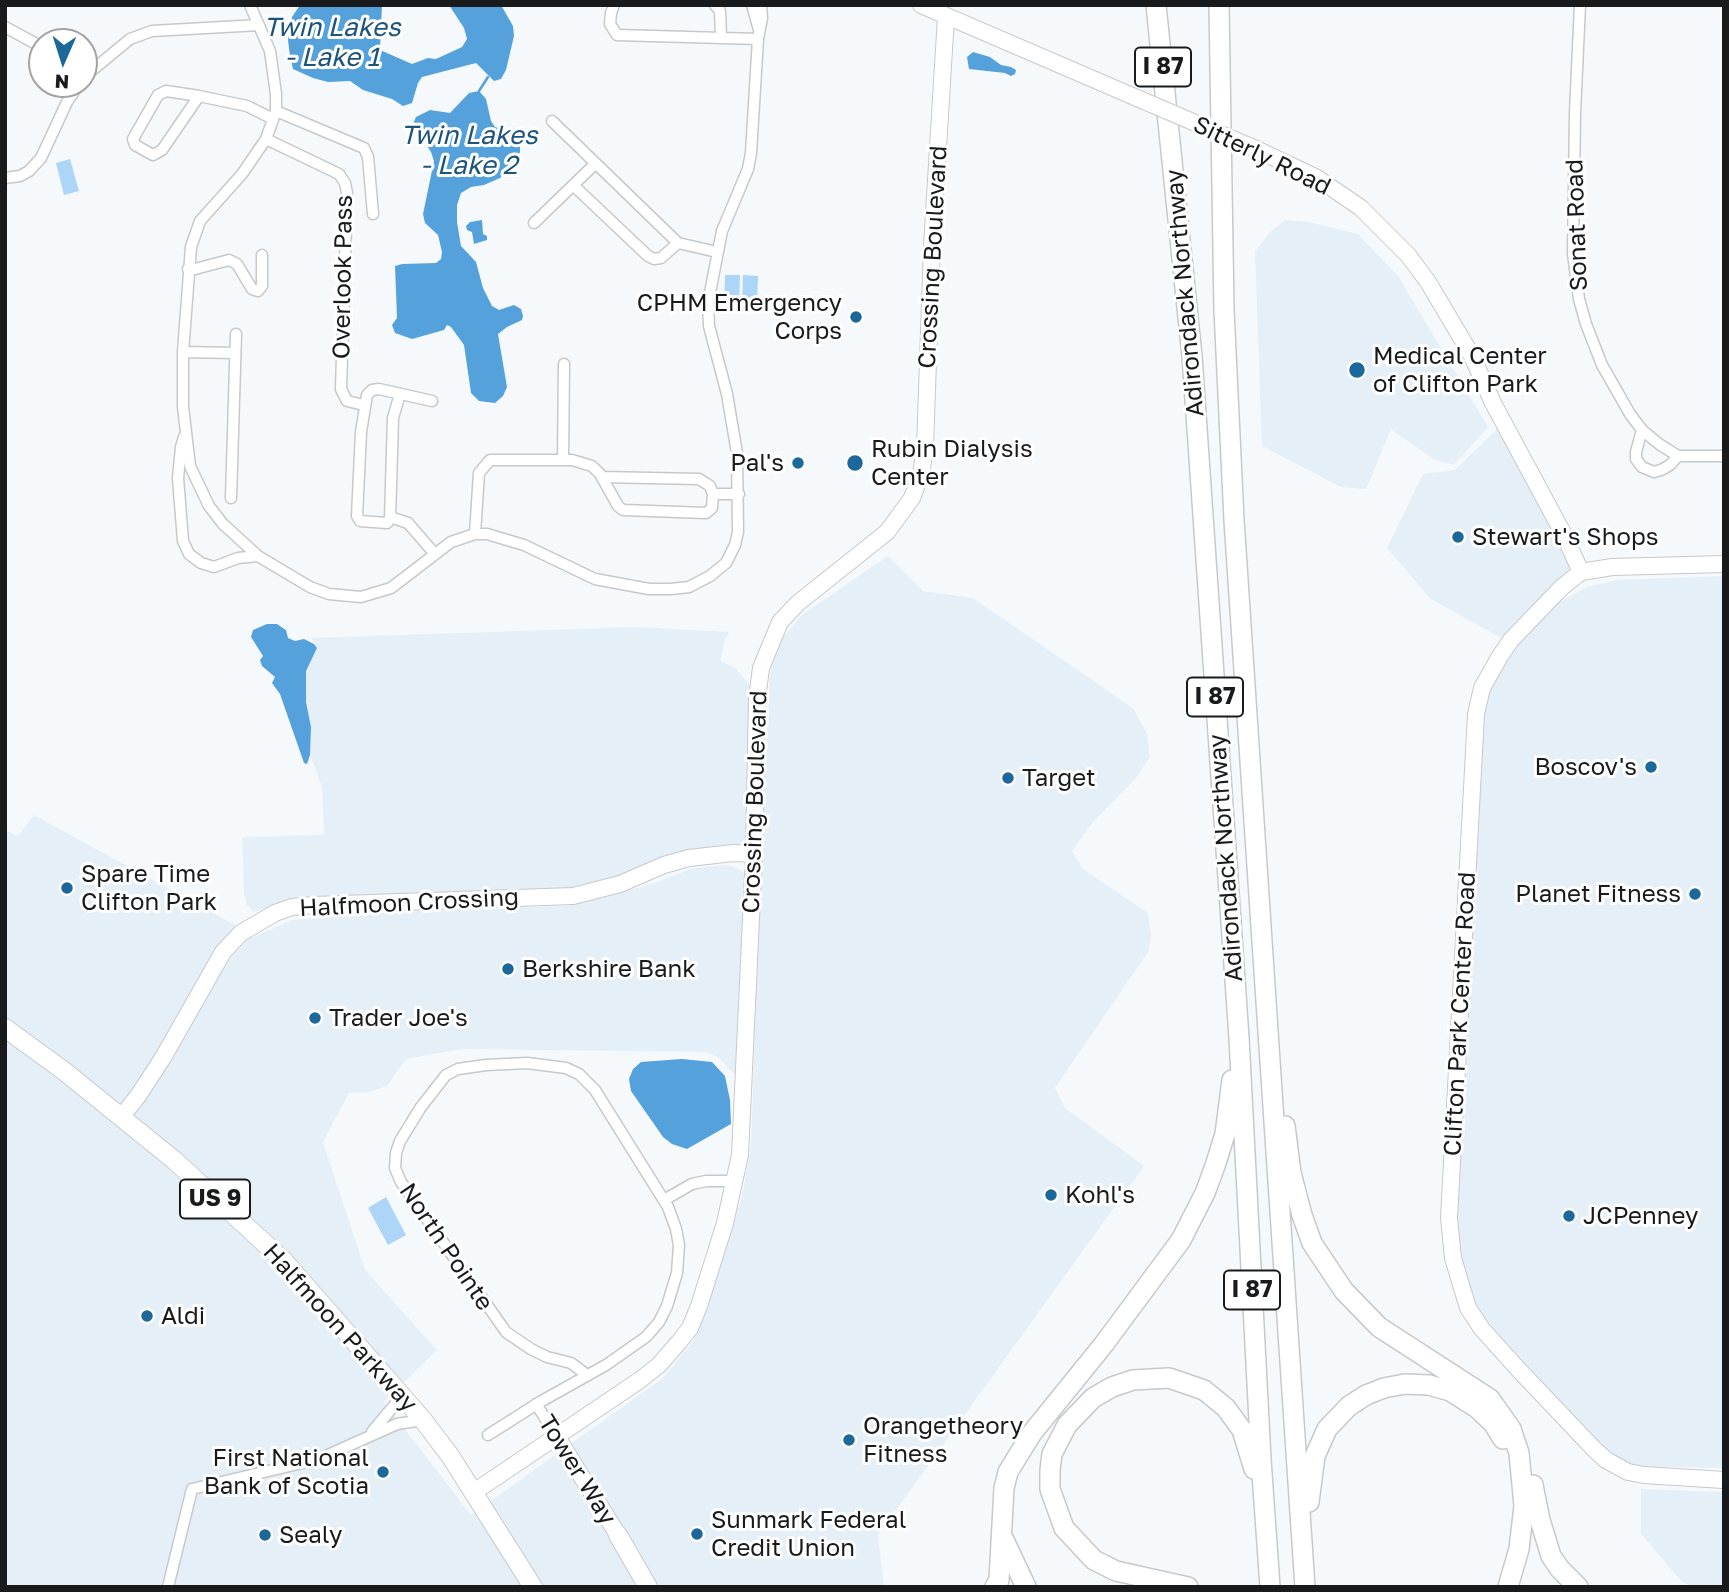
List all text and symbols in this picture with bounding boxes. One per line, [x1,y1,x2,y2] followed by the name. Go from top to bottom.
[263,12,401,74] water label: Twin Lakes - Lake 1
[28,28,98,98] north arrow
[1135,48,1191,86] road number: I 87
[54,71,70,94] text: N
[1189,110,1335,202] street label: Sitterly Road
[400,120,538,182] water label: Twin Lakes - Lake 2
[913,145,953,369] street label: Crossing Boulevard
[1560,158,1594,292] street label: Sonat Road
[1160,168,1210,418] street label: Adirondack Northway
[327,195,359,359] street label: Overlook Pass
[637,289,842,345] place label: CPHM Emergency Corps
[848,309,864,325] marker: CPHM Emergency Corps
[1373,342,1547,398] place label: Medical Center of Clifton Park
[1347,360,1367,380] marker: Medical Center of Clifton Park
[871,435,1033,491] place label: Rubin Dialysis Center
[730,449,784,477] place label: Pal's
[845,453,865,473] marker: Rubin Dialysis Center
[790,455,806,471] marker: Pal's
[1472,523,1658,551] place label: Stewart's Shops
[1450,529,1466,545] marker: Stewart's Shops
[1187,678,1243,716] road number: I 87
[737,690,773,914] street label: Crossing Boulevard
[1203,733,1249,983] street label: Adirondack Northway
[1534,753,1637,781] place label: Boscov's
[1643,759,1659,775] marker: Boscov's
[1022,764,1096,792] place label: Target
[1000,770,1016,786] marker: Target
[81,860,217,916] place label: Spare Time Clifton Park
[1438,871,1482,1157] street label: Clifton Park Center Road
[59,880,75,896] marker: Spare Time Clifton Park
[1515,880,1681,908] place label: Planet Fitness
[299,883,519,923] street label: Halfmoon Crossing
[1687,886,1703,902] marker: Planet Fitness
[522,955,696,983] place label: Berkshire Bank
[500,961,516,977] marker: Berkshire Bank
[329,1004,468,1032] place label: Trader Joe's
[307,1010,323,1026] marker: Trader Joe's
[393,1178,499,1316] street label: North Pointe
[180,1180,250,1218] road number: US 9
[1065,1181,1135,1209] place label: Kohl's
[1043,1187,1059,1203] marker: Kohl's
[1583,1202,1698,1230] place label: JCPenney
[1561,1208,1577,1224] marker: JCPenney
[257,1238,423,1418] street label: Halfmoon Parkway
[1224,1270,1280,1310] road number: I 87
[161,1302,205,1330] place label: Aldi
[139,1308,155,1324] marker: Aldi
[532,1410,622,1530] street label: Tower Way
[863,1412,1023,1468] place label: Orangetheory Fitness
[841,1432,857,1448] marker: Orangetheory Fitness
[204,1444,369,1500] place label: First National Bank of Scotia
[375,1464,391,1480] marker: First National Bank of Scotia
[711,1506,906,1562] place label: Sunmark Federal Credit Union
[279,1521,342,1549] place label: Sealy
[689,1526,705,1542] marker: Sunmark Federal Credit Union
[257,1527,273,1543] marker: Sealy

